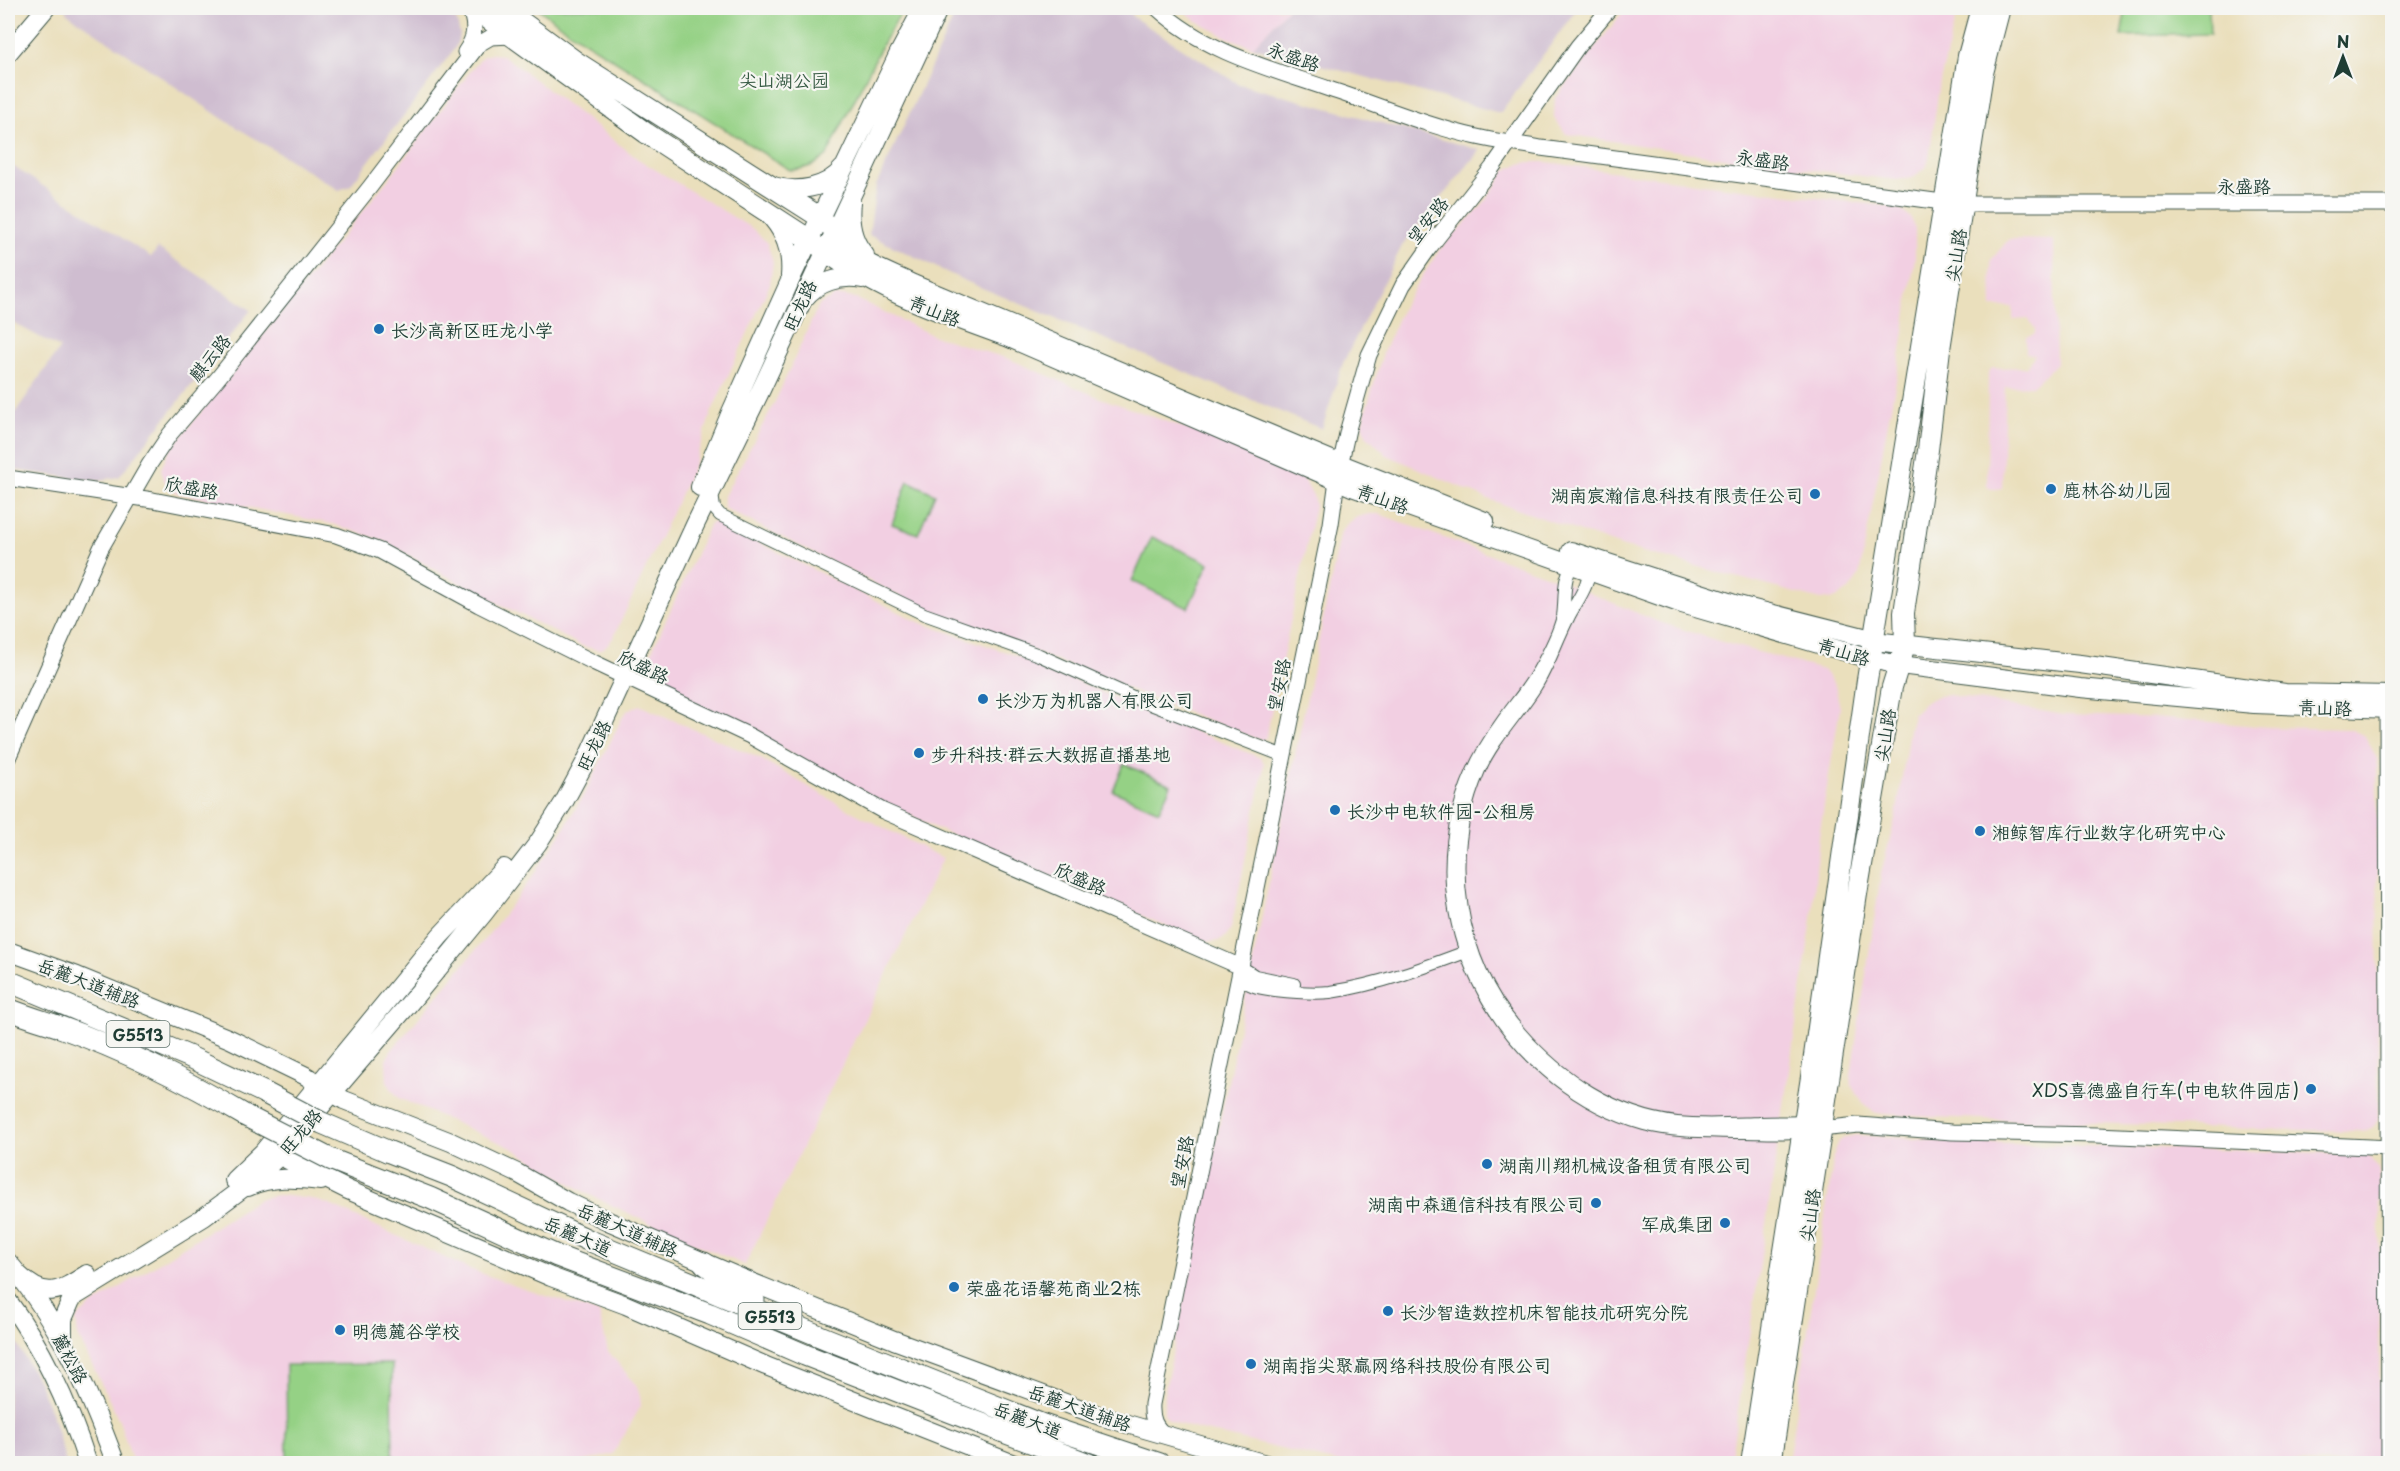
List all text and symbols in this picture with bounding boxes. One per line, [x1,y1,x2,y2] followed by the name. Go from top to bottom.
[2313,27,2373,87] north arrow
[2337,29,2349,53] text: N
[1264,34,1324,78] street label: 永盛路
[739,66,829,93] park label: 尖山湖公园
[1734,142,1792,176] street label: 永盛路
[2217,172,2271,199] street label: 永盛路
[1400,190,1454,250] street label: 望安路
[1937,226,1973,284] street label: 尖山路
[775,275,823,335] street label: 旺龙路
[905,287,965,333] street label: 青山路
[391,316,553,343] place label: 长沙高新区旺龙小学
[372,322,386,336] marker: 长沙高新区旺龙小学
[182,328,236,386] street label: 麒云路
[163,469,221,505] street label: 欣盛路
[1353,476,1413,520] street label: 青山路
[2063,476,2171,503] place label: 鹿林谷幼儿园
[1551,481,1803,508] place label: 湖南宸瀚信息科技有限责任公司
[2044,482,2058,496] marker: 鹿林谷幼儿园
[1808,487,1822,501] marker: 湖南宸瀚信息科技有限责任公司
[1814,630,1874,672] street label: 青山路
[614,642,674,690] street label: 欣盛路
[1260,656,1296,714] street label: 望安路
[995,686,1193,713] place label: 长沙万为机器人有限公司
[976,692,990,706] marker: 长沙万为机器人有限公司
[2298,693,2352,721] street label: 青山路
[1866,706,1902,764] street label: 尖山路
[569,715,617,775] street label: 旺龙路
[931,740,1170,767] place label: 步升科技·群云大数据直播基地
[912,746,926,760] marker: 步升科技·群云大数据直播基地
[1347,797,1536,824] place label: 长沙中电软件园-公租房
[1328,803,1342,817] marker: 长沙中电软件园-公租房
[1992,818,2226,845] place label: 湘鲸智库行业数字化研究中心
[1973,824,1987,838] marker: 湘鲸智库行业数字化研究中心
[1051,855,1111,901] street label: 欣盛路
[34,950,144,1014] street label: 岳麓大道辅路
[106,1021,170,1047] road number: G5513
[2032,1076,2299,1103] place label: XDS喜德盛自行车(中电软件园店)
[2304,1082,2318,1096] marker: XDS喜德盛自行车(中电软件园店)
[272,1102,328,1160] street label: 旺龙路
[1163,1133,1199,1191] street label: 望安路
[1499,1151,1751,1178] place label: 湖南川翔机械设备租赁有限公司
[1480,1157,1494,1171] marker: 湖南川翔机械设备租赁有限公司
[1792,1186,1826,1244] street label: 尖山路
[1368,1190,1584,1217] place label: 湖南中森通信科技有限公司
[1589,1196,1603,1210] marker: 湖南中森通信科技有限公司
[574,1197,682,1261] street label: 岳麓大道辅路
[541,1210,615,1260] street label: 岳麓大道
[1641,1210,1713,1237] place label: 军成集团
[1718,1216,1732,1230] marker: 军成集团
[966,1274,1141,1301] place label: 荣盛花语馨苑商业2栋
[947,1280,961,1294] marker: 荣盛花语馨苑商业2栋
[1400,1298,1688,1325] place label: 长沙智造数控机床智能技术研究分院
[738,1303,802,1329] road number: G5513
[1381,1304,1395,1318] marker: 长沙智造数控机床智能技术研究分院
[352,1317,460,1344] place label: 明德麓谷学校
[333,1323,347,1337] marker: 明德麓谷学校
[46,1328,96,1388] street label: 麓松路
[1263,1351,1551,1378] place label: 湖南指尖聚赢网络科技股份有限公司
[1244,1357,1258,1371] marker: 湖南指尖聚赢网络科技股份有限公司
[1025,1379,1135,1435] street label: 岳麓大道辅路
[991,1396,1065,1442] street label: 岳麓大道

